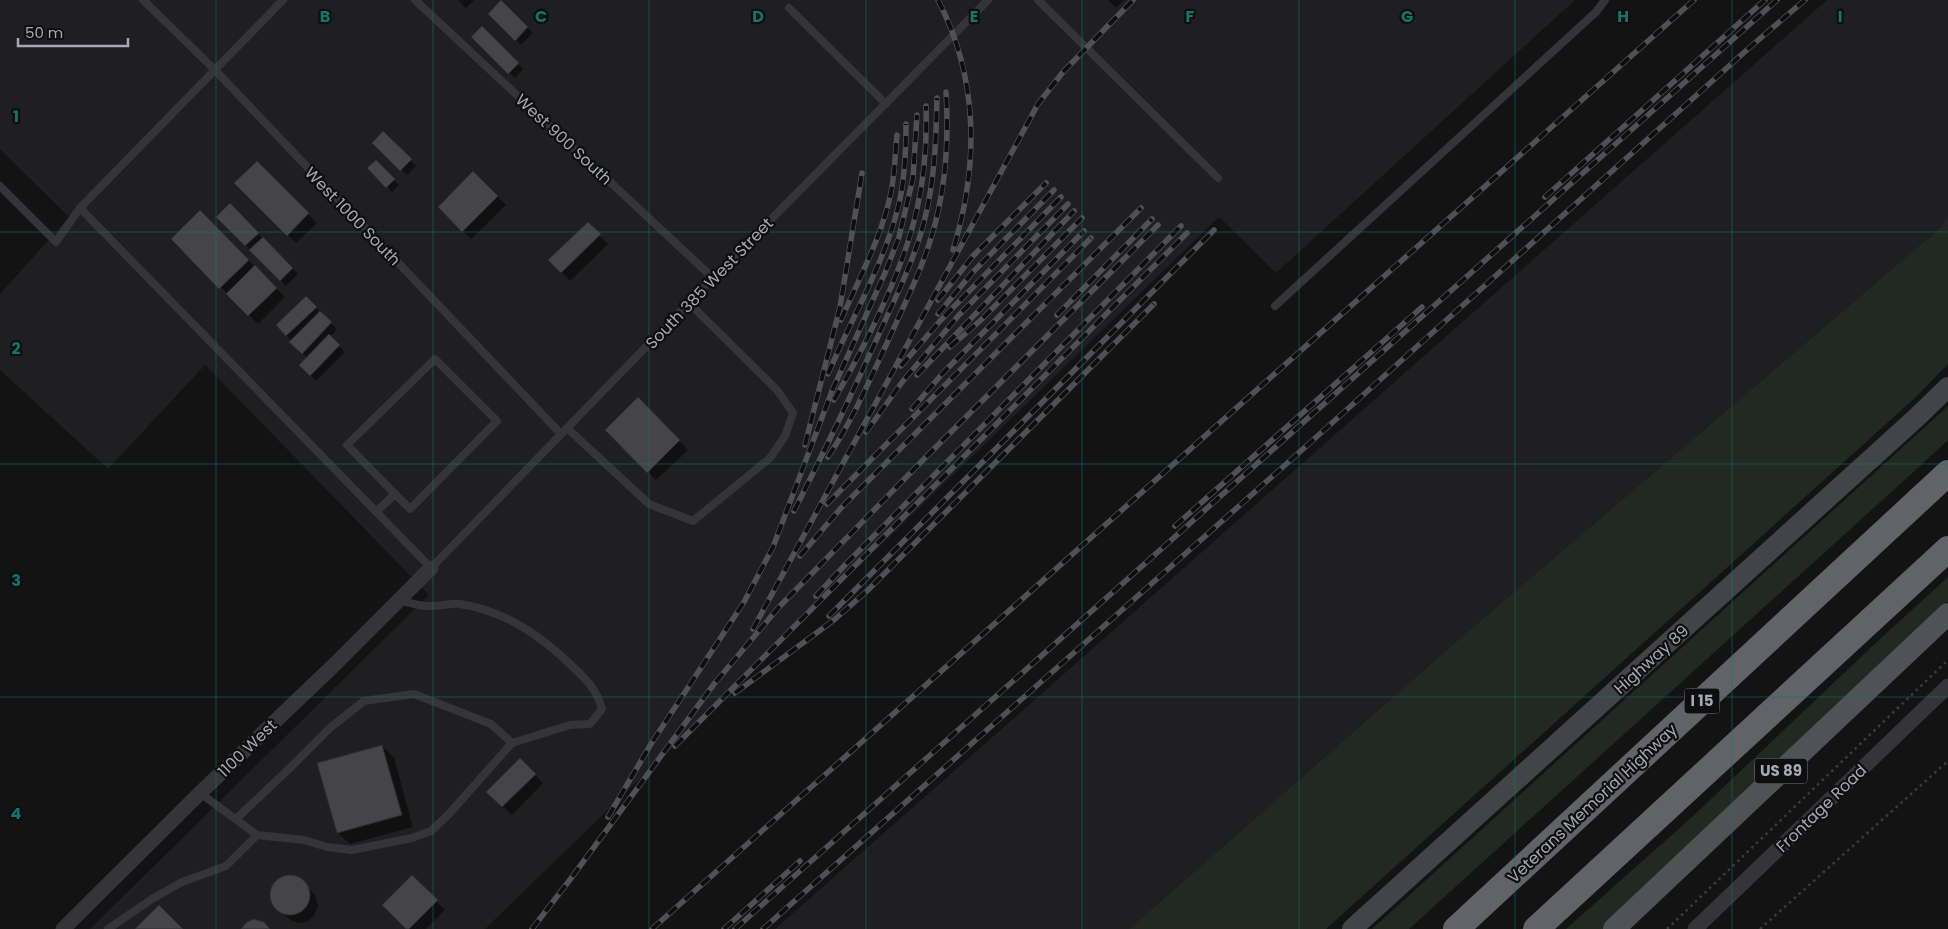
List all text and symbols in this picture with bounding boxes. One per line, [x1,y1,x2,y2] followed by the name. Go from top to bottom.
[320,5,330,28] text: B
[535,5,547,28] text: C
[752,5,764,28] text: D
[970,5,978,28] text: E
[1186,5,1195,28] text: F
[1401,5,1413,28] text: G
[1617,5,1629,28] text: H
[1838,5,1842,28] text: I
[18,15,128,47] scale bar
[25,22,63,43] text: 50 m
[510,89,617,190] street label: West 900 South
[13,105,19,128] text: 1
[299,162,406,271] street label: West 1000 South
[640,212,778,354] street label: South 385 West Street
[11,337,21,360] text: 2
[11,569,21,592] text: 3
[1609,620,1694,699] street label: Highway 89
[1684,688,1720,714] road number: I 15
[213,714,282,782] street label: 1100 West
[1502,718,1682,888] street label: Veterans Memorial Highway
[1755,758,1807,784] road number: US 89
[1771,759,1872,858] street label: Frontage Road
[11,802,22,825] text: 4

